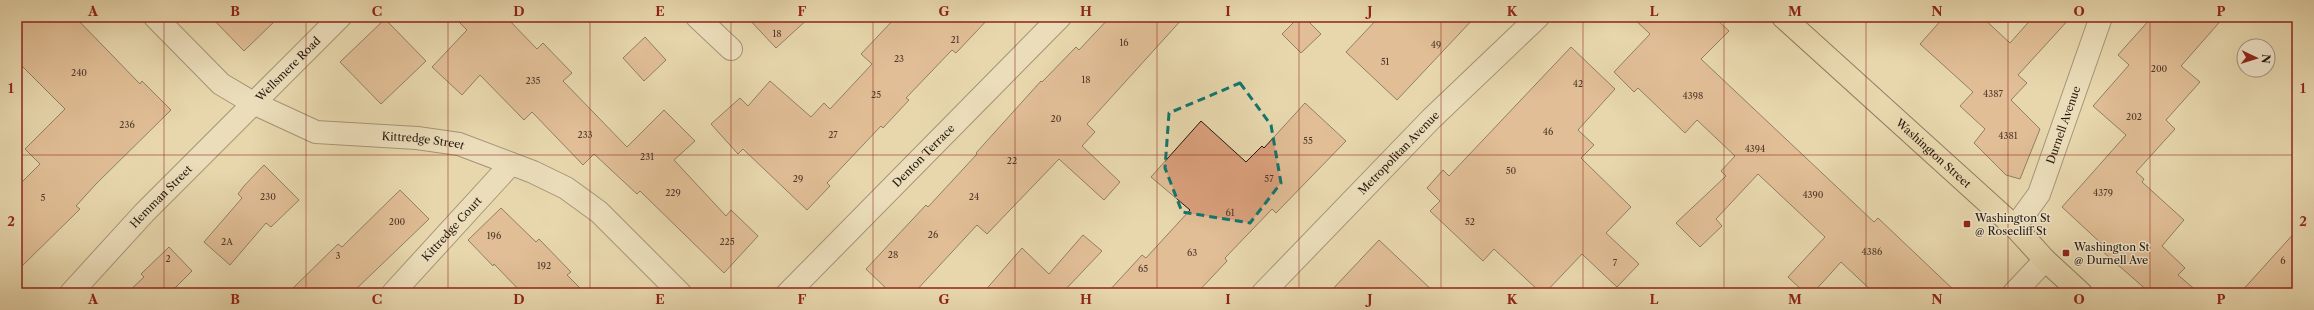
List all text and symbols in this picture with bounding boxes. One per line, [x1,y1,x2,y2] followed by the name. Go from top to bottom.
[87,3,99,19] text: A
[230,3,240,19] text: B
[372,3,382,19] text: C
[513,3,525,19] text: D
[655,3,665,19] text: E
[798,3,807,19] text: F
[938,3,950,19] text: G
[1080,3,1092,19] text: H
[1225,3,1231,19] text: I
[1365,3,1373,19] text: J
[1507,3,1518,19] text: K
[1650,3,1659,19] text: L
[1788,3,1802,19] text: M
[1931,3,1943,19] text: N
[2073,3,2085,19] text: O
[2217,3,2226,19] text: P
[772,28,782,39] house number: 18
[252,33,324,105] street label: Wellsmere Road
[951,34,960,45] house number: 21
[1119,37,1129,48] house number: 16
[2236,38,2276,78] north arrow
[1431,39,1441,50] house number: 49
[894,53,904,64] house number: 23
[2259,53,2273,64] text: N
[1381,56,1390,67] house number: 51
[2151,63,2168,74] house number: 200
[71,67,87,78] house number: 240
[1081,74,1091,85] house number: 18
[525,75,541,86] house number: 235
[1573,78,1583,89] house number: 42
[8,80,14,96] text: 1
[2300,80,2306,96] text: 1
[2043,84,2083,166] street label: Durnell Avenue
[1983,88,2004,99] house number: 4387
[871,89,881,100] house number: 25
[1683,90,1703,101] house number: 4398
[1355,108,1442,197] street label: Metropolitan Avenue
[2126,111,2142,122] house number: 202
[1051,113,1062,124] house number: 20
[1892,115,1974,191] street label: Washington Street
[119,119,135,130] house number: 236
[890,121,957,190] street label: Denton Terrace
[1543,126,1553,137] house number: 46
[381,129,467,152] street label: Kittredge Street
[577,129,593,140] house number: 233
[828,129,838,140] house number: 27
[1998,130,2018,141] house number: 4381
[1303,135,1313,146] house number: 55
[1745,143,1765,154] house number: 4394
[640,151,654,162] house number: 231
[1007,155,1017,166] house number: 22
[127,162,195,231] street label: Hemman Street
[1506,165,1517,176] house number: 50
[793,173,803,184] house number: 29
[1264,173,1274,184] house number: 57
[665,187,681,198] house number: 229
[2093,187,2113,198] house number: 4379
[1802,189,1824,200] house number: 4390
[260,191,276,202] house number: 230
[969,191,979,202] house number: 24
[41,192,46,203] house number: 5
[419,194,485,264] street label: Kittredge Court
[1225,207,1235,218] house number: 61
[1974,211,2051,238] place label: Washington St @ Rosecliff St
[7,213,15,229] text: 2
[2299,213,2307,229] text: 2
[389,216,406,227] house number: 200
[1465,216,1475,227] house number: 52
[1962,219,1972,229] marker: Washington St @ Rosecliff St
[928,229,938,240] house number: 26
[487,230,501,241] house number: 196
[221,236,233,247] house number: 2A
[719,236,735,247] house number: 225
[2073,240,2150,267] place label: Washington St @ Durnell Ave
[1862,246,1882,257] house number: 4386
[1187,247,1197,258] house number: 63
[2061,248,2071,258] marker: Washington St @ Durnell Ave
[888,249,898,260] house number: 28
[336,250,341,261] house number: 3
[165,253,171,264] house number: 2
[2280,255,2286,266] house number: 6
[1613,257,1618,268] house number: 7
[537,260,551,271] house number: 192
[1138,263,1148,274] house number: 65
[87,291,99,307] text: A
[230,291,240,307] text: B
[372,291,382,307] text: C
[513,291,525,307] text: D
[655,291,665,307] text: E
[798,291,807,307] text: F
[938,291,950,307] text: G
[1080,291,1092,307] text: H
[1225,291,1231,307] text: I
[1365,291,1373,307] text: J
[1507,291,1518,307] text: K
[1650,291,1659,307] text: L
[1788,291,1802,307] text: M
[1931,291,1943,307] text: N
[2073,291,2085,307] text: O
[2217,291,2226,307] text: P

